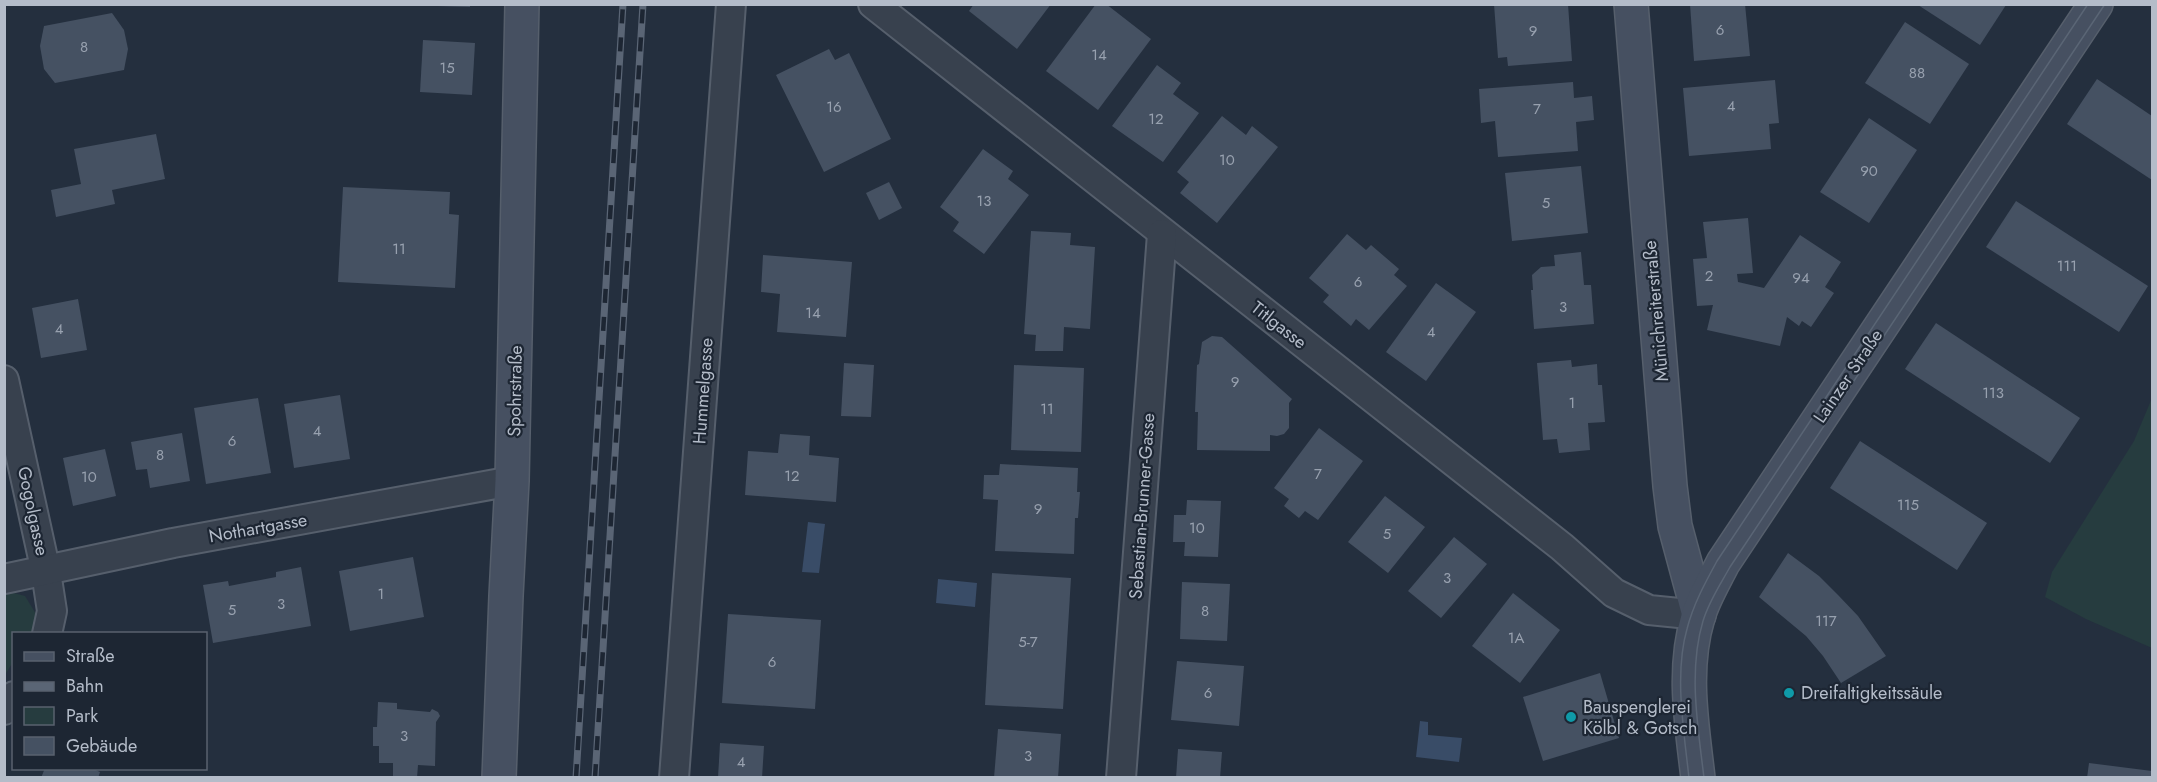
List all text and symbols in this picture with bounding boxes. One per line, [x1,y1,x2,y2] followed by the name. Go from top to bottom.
[1716,19,1724,41] house number: 6
[1529,20,1537,42] house number: 9
[80,36,88,58] house number: 8
[1091,44,1107,66] house number: 14
[439,57,455,79] house number: 15
[1909,62,1925,84] house number: 88
[1727,95,1736,117] house number: 4
[826,96,842,118] house number: 16
[1533,98,1541,120] house number: 7
[1148,108,1164,130] house number: 12
[1219,149,1235,171] house number: 10
[1860,160,1878,182] house number: 90
[977,190,991,212] house number: 13
[1542,192,1550,214] house number: 5
[392,238,406,260] house number: 11
[1637,239,1675,383] street label: Münichreiterstraße
[2057,255,2077,277] house number: 111
[1705,265,1713,287] house number: 2
[1792,267,1810,289] house number: 94
[1354,271,1362,293] house number: 6
[1246,295,1312,355] street label: Titlgasse
[1559,296,1567,318] house number: 3
[805,302,821,324] house number: 14
[55,318,64,340] house number: 4
[1427,321,1436,343] house number: 4
[1807,324,1889,428] street label: Lainzer Straße
[686,337,720,445] street label: Hummelgasse
[501,345,529,437] street label: Spohrstraße
[1231,371,1239,393] house number: 9
[1982,382,2004,404] house number: 113
[1569,392,1575,414] house number: 1
[1040,398,1054,420] house number: 11
[1123,412,1161,600] street label: Sebastian-Brunner-Gasse
[313,420,322,442] house number: 4
[228,430,236,452] house number: 6
[156,444,164,466] house number: 8
[1314,463,1322,485] house number: 7
[11,464,55,558] street label: Gogolgasse
[784,465,800,487] house number: 12
[81,466,97,488] house number: 10
[1897,494,1919,516] house number: 115
[1034,498,1042,520] house number: 9
[207,507,309,549] street label: Nothartgasse
[1189,517,1205,539] house number: 10
[1383,523,1391,545] house number: 5
[1443,567,1451,589] house number: 3
[378,583,384,605] house number: 1
[277,593,285,615] house number: 3
[228,599,236,621] house number: 5
[1201,600,1209,622] house number: 8
[1815,610,1837,632] house number: 117
[1508,627,1524,649] house number: 1A
[1018,631,1038,653] house number: 5-7
[12,632,207,770] legend
[66,643,114,669] text: Straße
[768,651,776,673] house number: 6
[66,673,104,699] text: Bahn
[1801,680,1942,706] place label: Dreifaltigkeitssäule
[1204,682,1212,704] house number: 6
[1782,686,1796,700] marker: Dreifaltigkeitssäule
[1583,694,1697,741] place label: Bauspenglerei Kölbl & Gotsch
[66,703,98,729] text: Park
[1564,710,1578,724] marker: Bauspenglerei Kölbl & Gotsch
[400,725,408,747] house number: 3
[66,733,137,759] text: Gebäude
[1024,745,1032,767] house number: 3
[737,751,746,773] house number: 4

